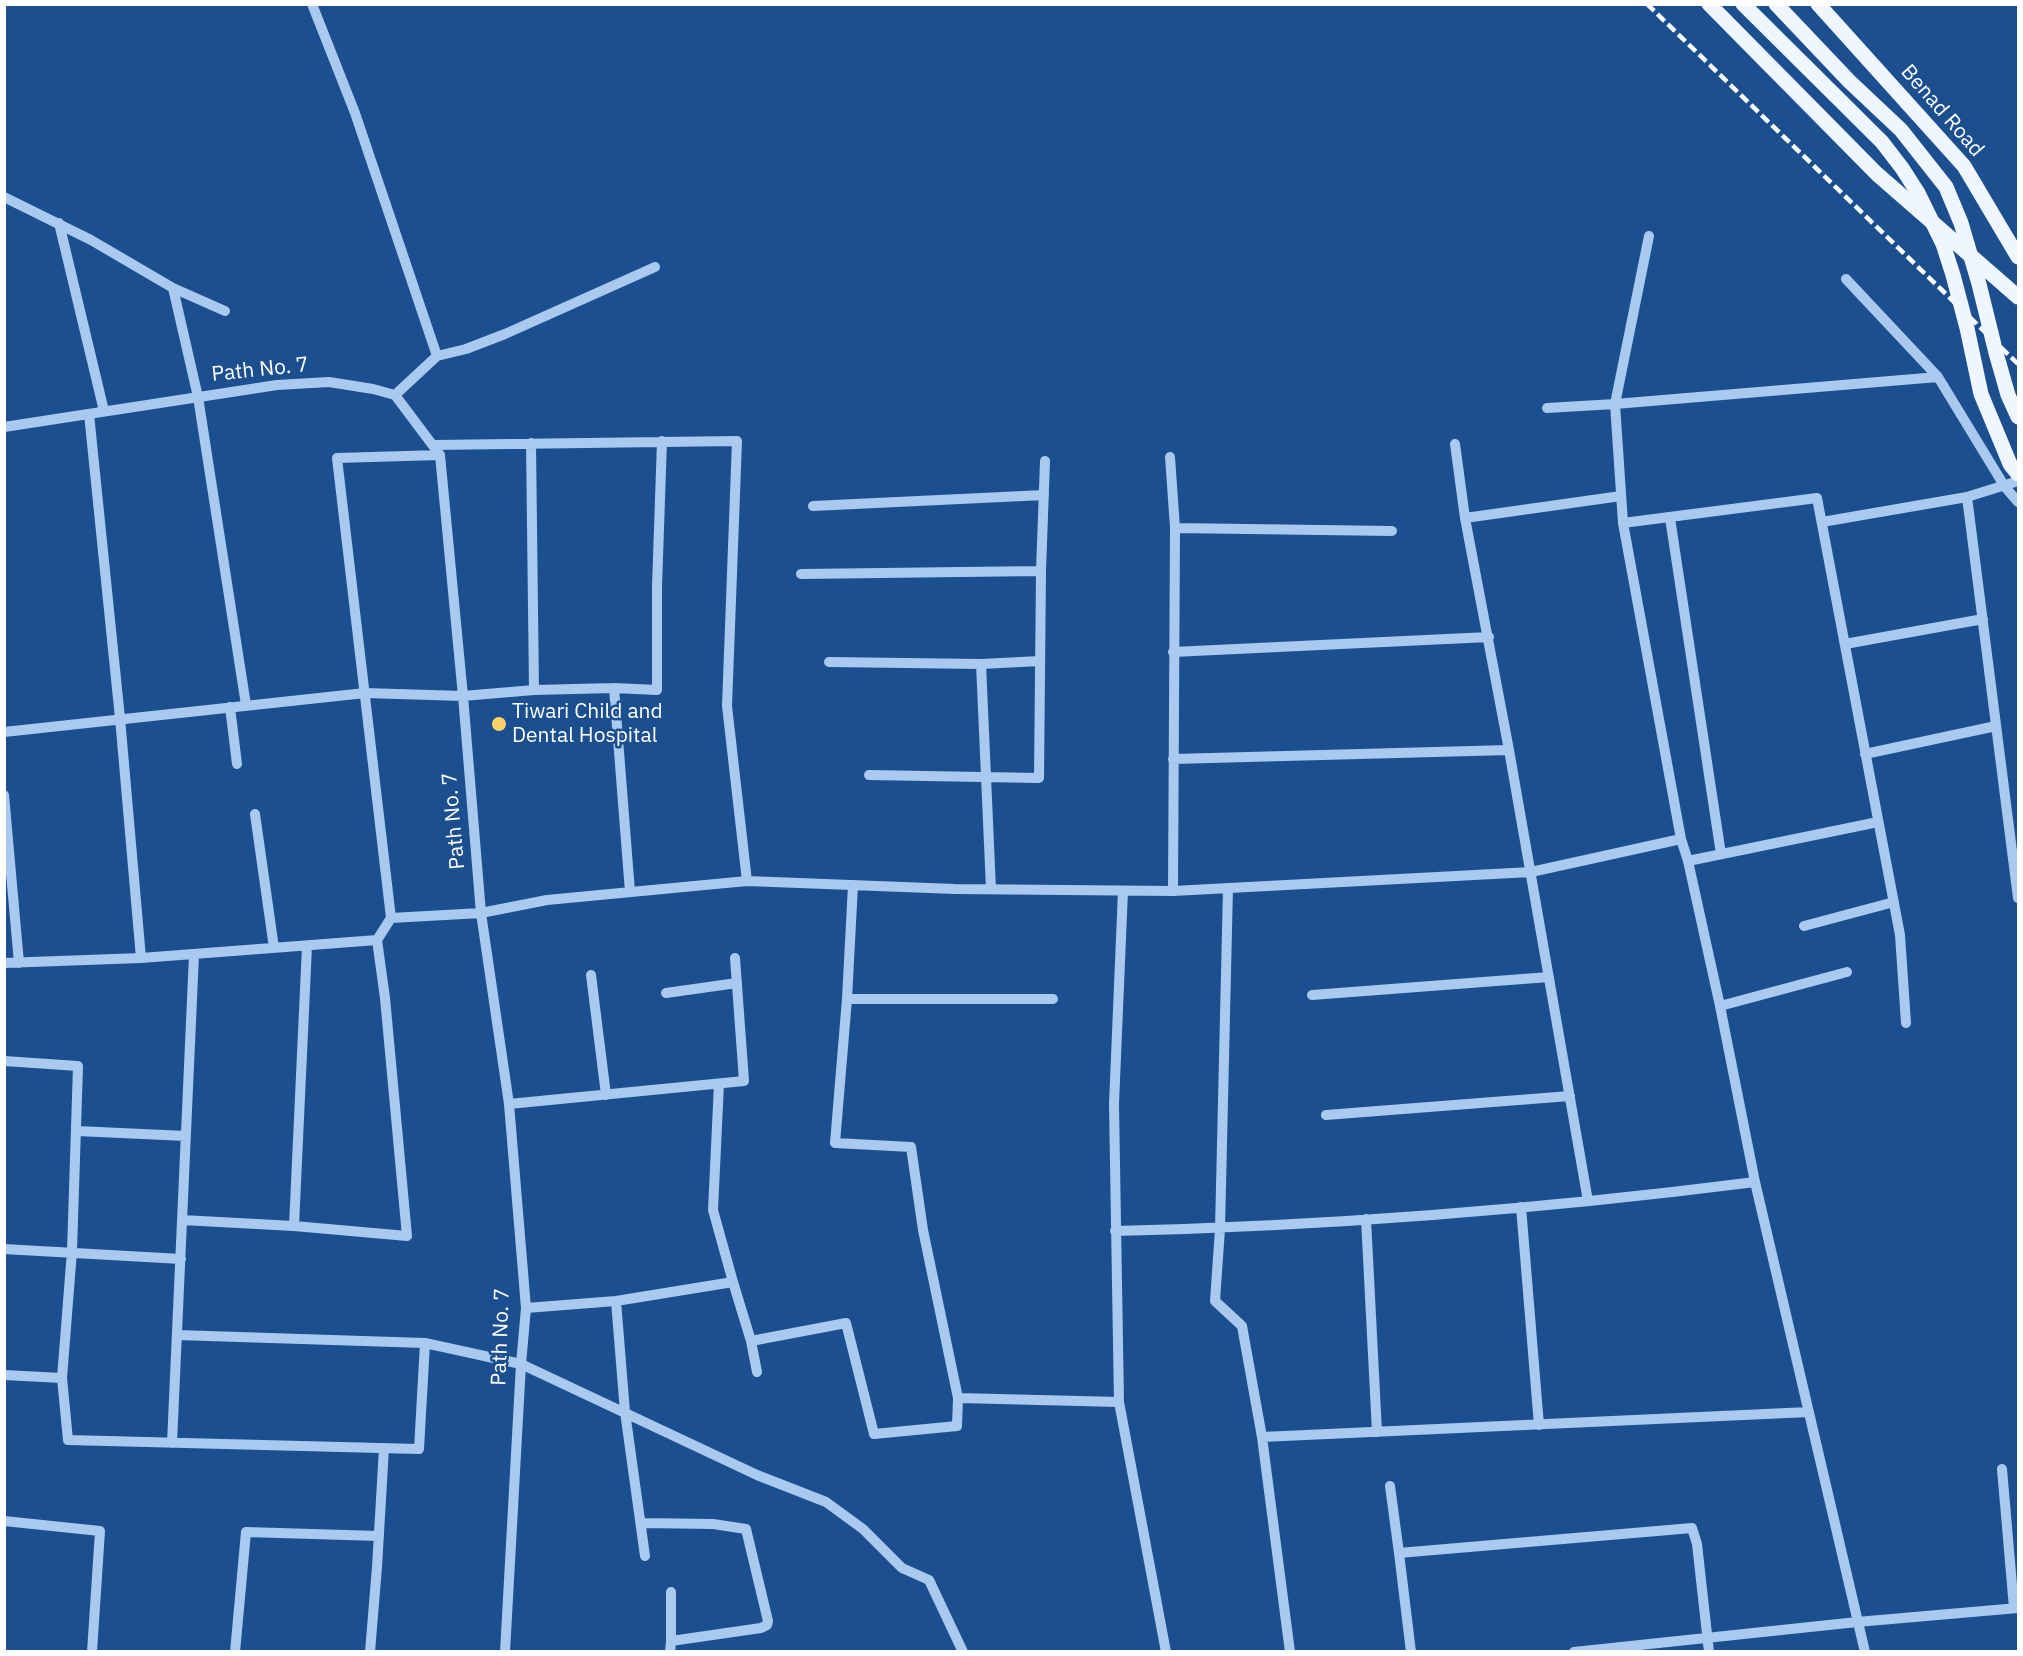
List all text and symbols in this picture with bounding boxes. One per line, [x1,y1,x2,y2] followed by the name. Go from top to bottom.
[1895,60,1989,162] street label: Benad Road
[210,352,310,388] street label: Path No. 7
[512,699,663,749] place label: Tiwari Child and Dental Hospital
[490,715,508,733] marker: Tiwari Child and Dental Hospital
[437,771,471,871] street label: Path No. 7
[487,1288,515,1386] street label: Path No. 7

